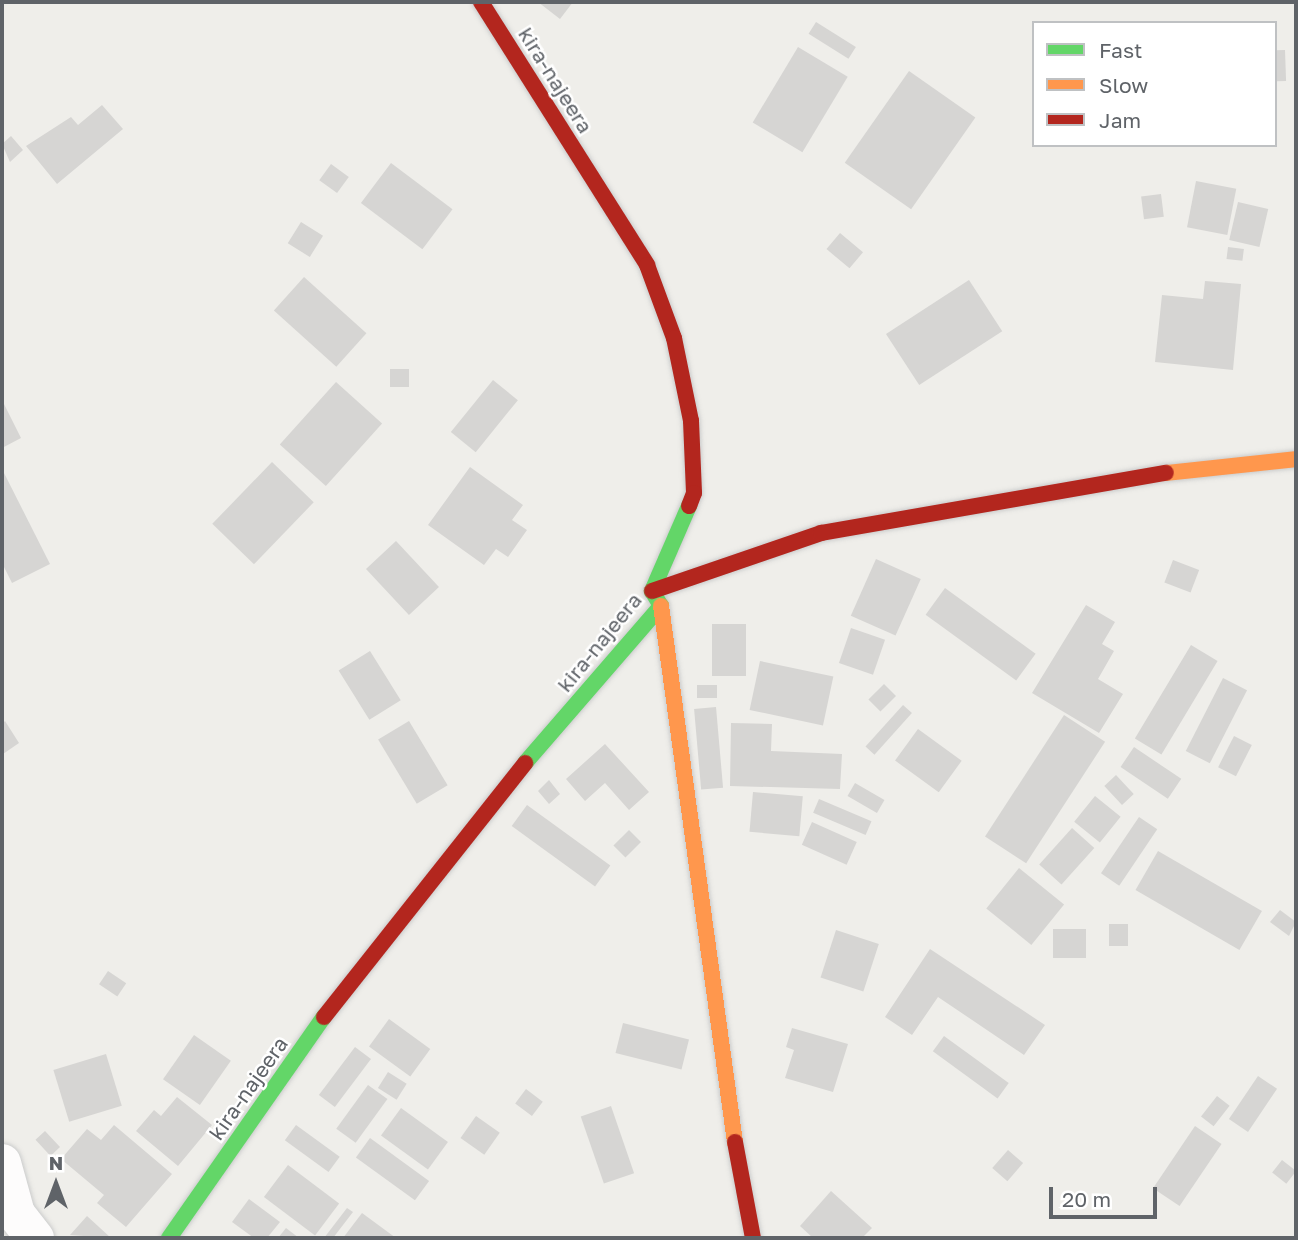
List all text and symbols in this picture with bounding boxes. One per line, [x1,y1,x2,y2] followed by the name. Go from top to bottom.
[1032,21,1277,147] legend
[514,22,598,138] street label: kira-najeera
[1099,37,1142,63] text: Fast
[1099,72,1148,98] text: Slow
[1099,107,1141,133] text: Jam
[551,587,647,697] street label: kira-najeera
[203,1032,293,1144] street label: kira-najeera
[21,1149,91,1219] north arrow
[49,1151,63,1174] text: N
[1053,1174,1162,1218] scale bar
[1062,1186,1111,1212] text: 20 m

